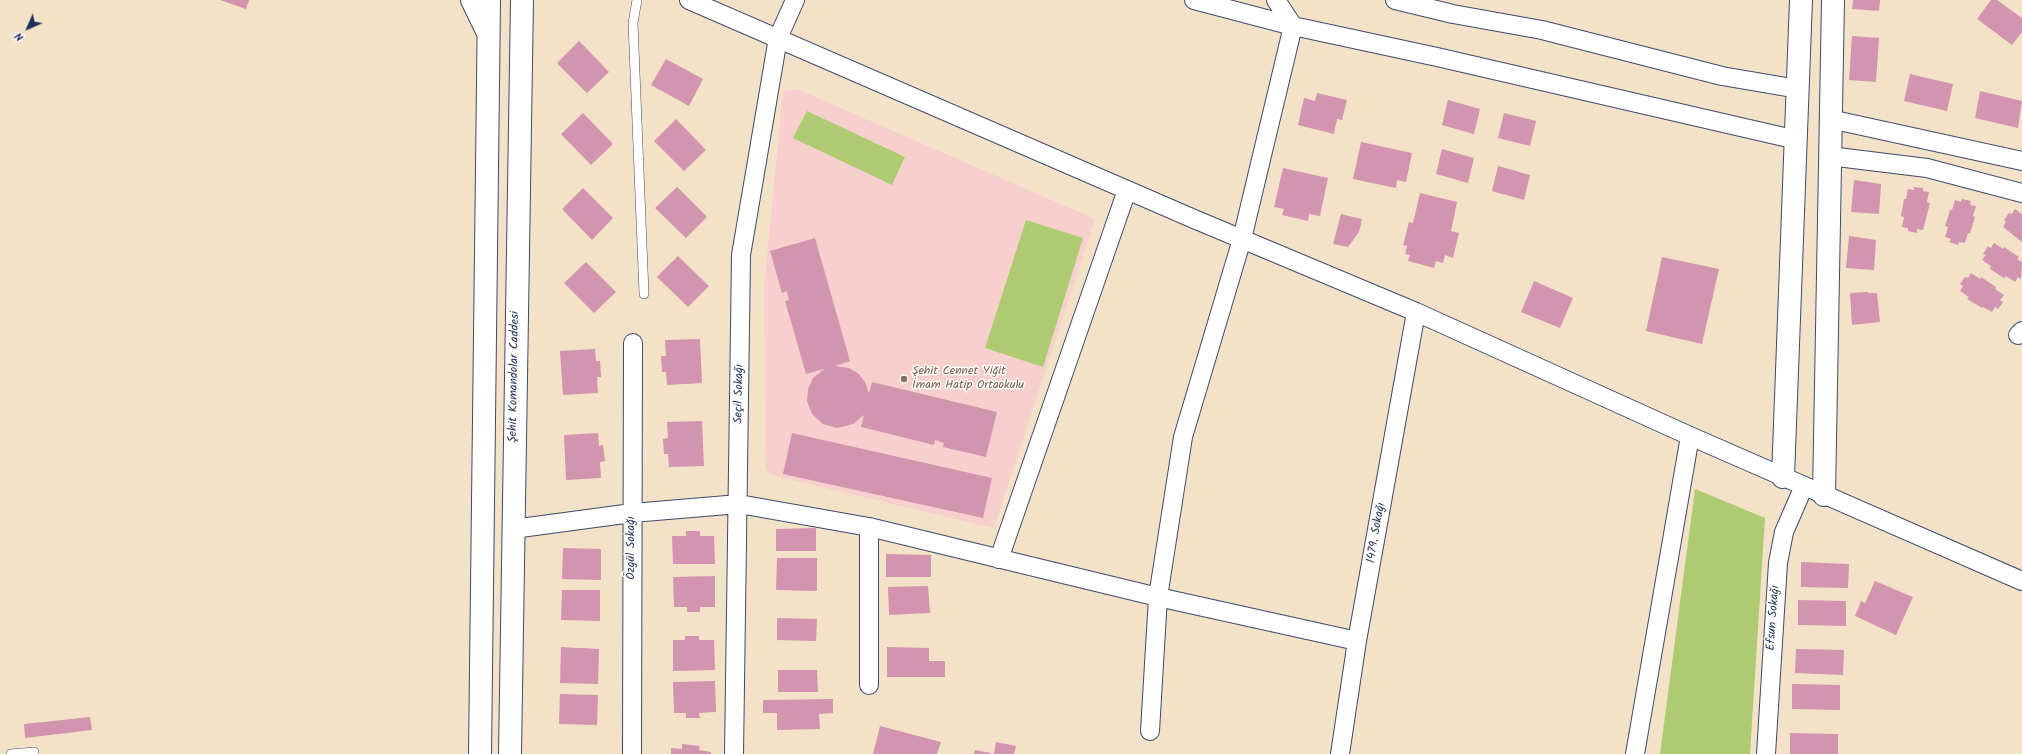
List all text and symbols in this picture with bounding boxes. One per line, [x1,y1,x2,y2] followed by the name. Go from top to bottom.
[8,8,48,48] north arrow
[11,28,28,45] text: N
[507,311,523,443] street label: Şehit Komandolar Caddesi
[732,364,748,424] street label: Seçil Sokağı
[912,365,1024,393] place label: Şehit Cennet Yiğit İmam Hatip Ortaokulu
[899,374,909,384] marker: Şehit Cennet Yiğit İmam Hatip Ortaokulu
[1365,502,1389,564] street label: 1479. Sokağı
[625,516,639,580] street label: Özgül Sokağı
[1765,585,1783,651] street label: Efsun Sokağı

